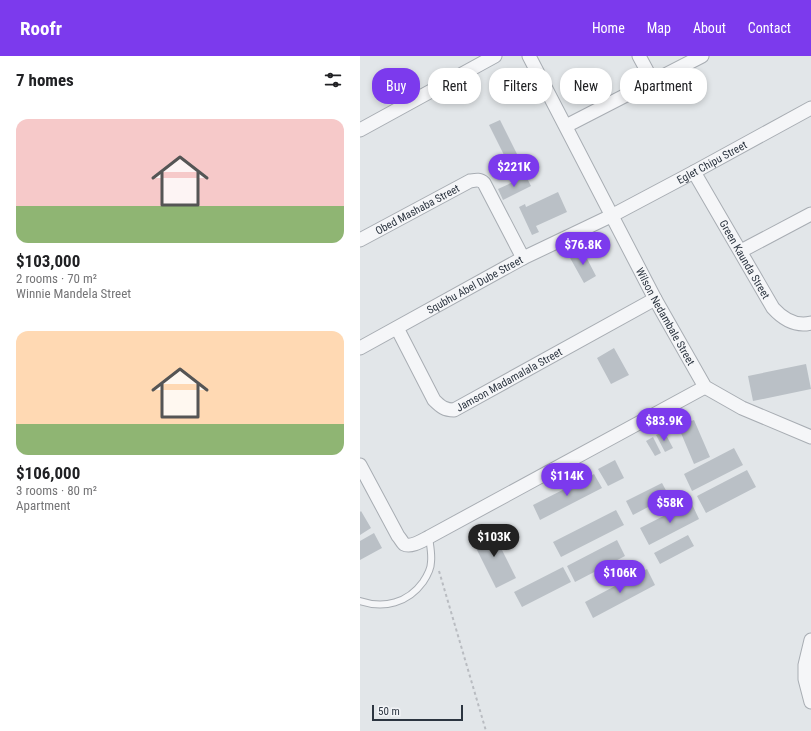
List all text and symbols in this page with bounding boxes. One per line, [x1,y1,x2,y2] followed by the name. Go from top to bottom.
[20,17,62,40] text: Roofr
[592,20,625,36] text: Home
[647,20,671,36] text: Map
[693,20,726,36] text: About
[748,20,791,36] text: Contact
[372,68,420,104] chip: Buy
[428,68,481,104] chip: Rent
[489,68,552,104] chip: Filters
[560,68,612,104] chip: New
[620,68,707,104] chip: Apartment
[322,69,344,91] icon: filters
[16,70,74,90] text: 7 homes
[675,138,749,187] street label: Eglet Chipu Street
[144,145,216,217] icon: home
[486,154,542,188] pin: $221K
[497,159,531,174] text: $221K
[373,182,462,238] street label: Obed Mashaba Street
[716,218,772,301] street label: Green Kaunda Street
[550,232,616,266] pin: $76.8K
[564,237,602,252] text: $76.8K
[16,251,80,271] text: $103,000
[425,253,525,317] street label: Squbhu Abel Dube Street
[633,266,697,368] street label: Wilson Nedambale Street
[16,271,97,286] text: 2 rooms · 70 m²
[16,286,131,301] text: Winnie Mandela Street
[454,346,565,415] street label: Jamson Madamalala Street
[144,357,216,429] icon: home
[631,408,697,442] pin: $83.9K
[645,413,683,428] text: $83.9K
[16,463,80,483] text: $106,000
[539,463,595,497] pin: $114K
[550,468,584,483] text: $114K
[16,483,97,498] text: 3 rooms · 80 m²
[646,490,694,524] pin: $58K
[657,495,683,510] text: $58K
[16,498,70,513] text: Apartment
[466,524,522,558] pin: $103K
[477,529,511,544] text: $103K
[592,560,648,594] pin: $106K
[603,565,637,580] text: $106K
[372,703,463,722] scale bar
[378,705,400,718] text: 50 m

